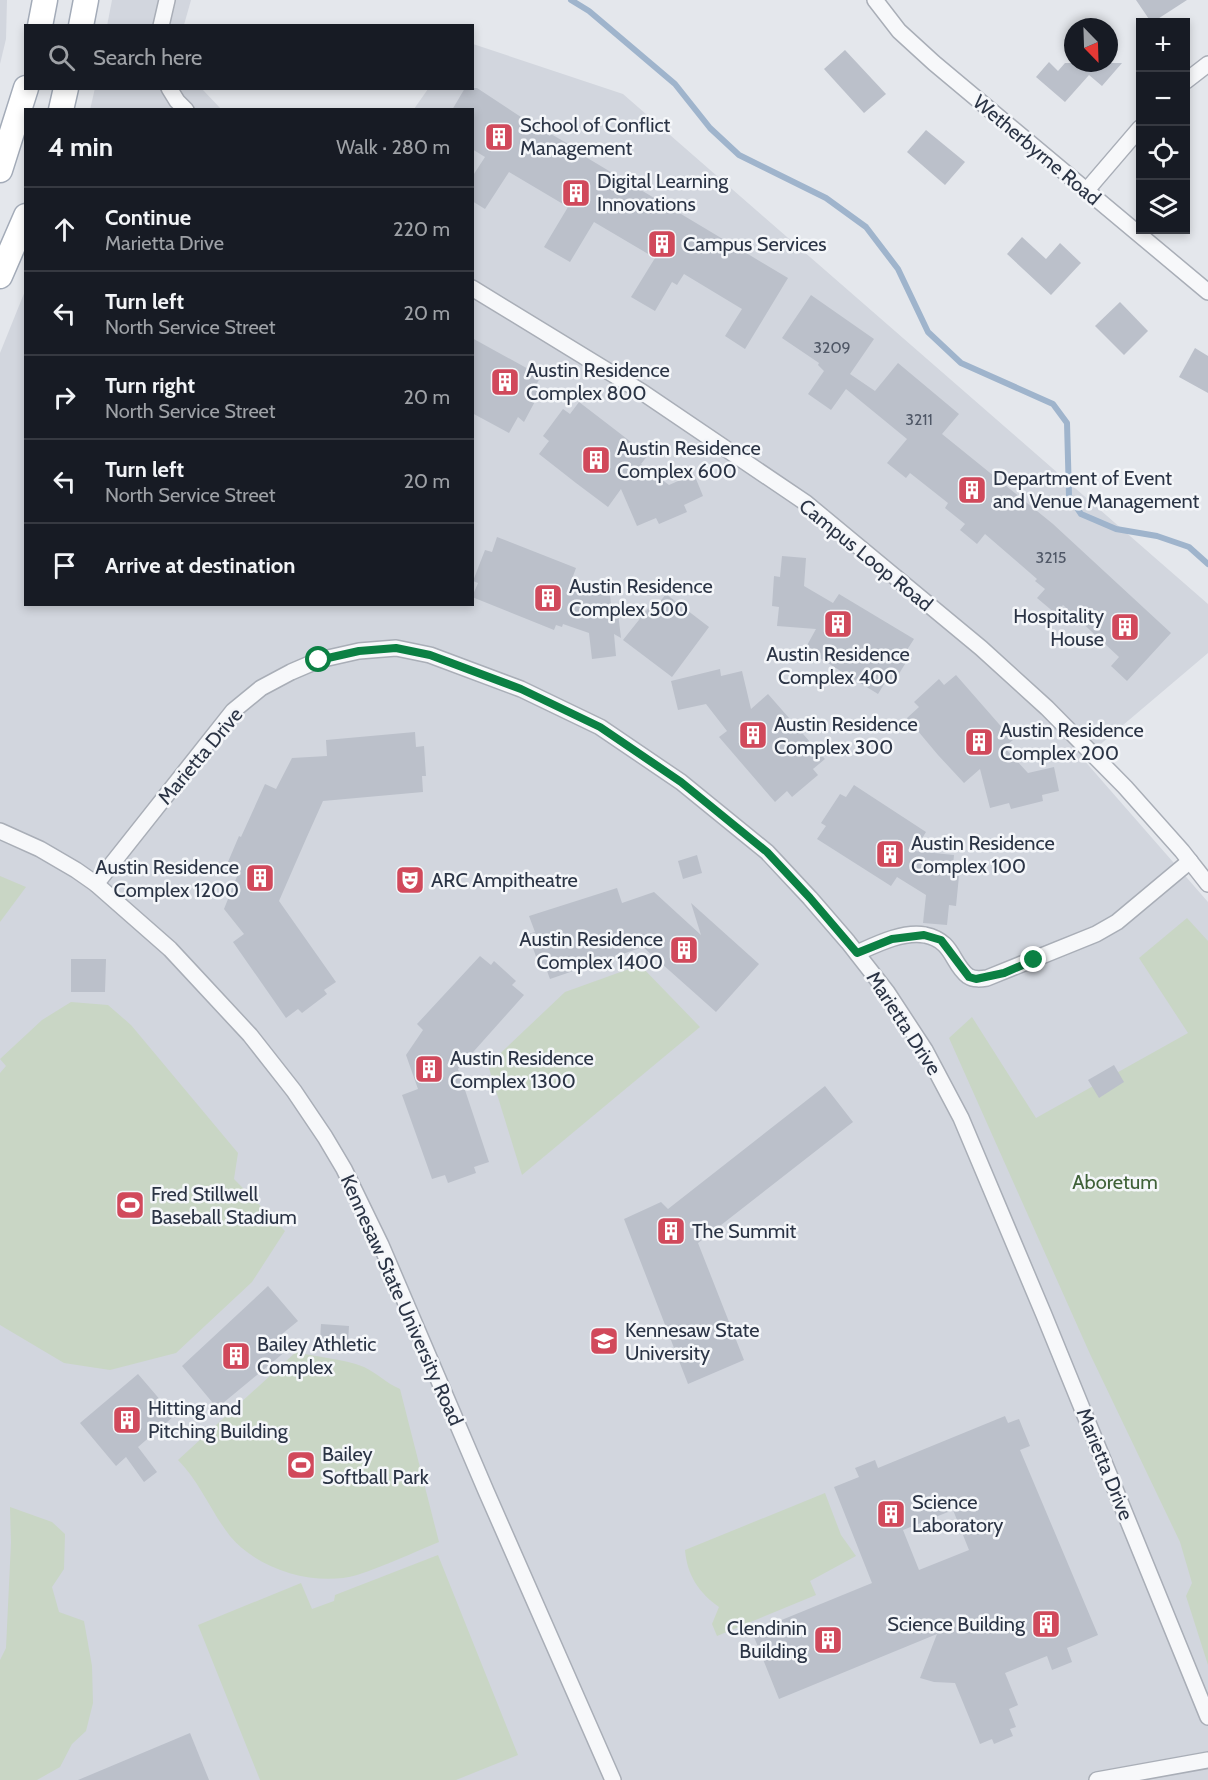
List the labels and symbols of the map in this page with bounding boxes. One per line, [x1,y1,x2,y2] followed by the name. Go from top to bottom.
[1064,18,1118,72] north arrow
[968,90,1106,210] street label: Wetherbyrne Road
[520,113,671,160] place label: School of Conflict Management
[483,121,515,153] building icon: School of Conflict Management
[597,169,729,216] place label: Digital Learning Innovations
[560,177,592,209] building icon: Digital Learning Innovations
[646,228,678,260] building icon: Campus Services
[683,232,827,256] place label: Campus Services
[813,338,851,357] house number: 3209
[526,358,670,405] place label: Austin Residence Complex 800
[489,366,521,398] building icon: Austin Residence Complex 800
[905,410,933,429] house number: 3211
[617,436,761,483] place label: Austin Residence Complex 600
[580,444,612,476] building icon: Austin Residence Complex 600
[993,466,1200,513] place label: Department of Event and Venue Management
[956,474,988,506] building icon: Department of Event and Venue Management
[794,494,938,616] street label: Campus Loop Road
[1036,548,1066,567] house number: 3215
[569,574,713,621] place label: Austin Residence Complex 500
[532,582,564,614] building icon: Austin Residence Complex 500
[1013,604,1104,651] place label: Hospitality House
[822,608,854,640] building icon: Austin Residence Complex 400
[1109,611,1141,643] building icon: Hospitality House
[766,642,910,689] place label: Austin Residence Complex 400
[305,646,331,672] route start
[153,703,247,809] street label: Marietta Drive
[774,712,918,759] place label: Austin Residence Complex 300
[1000,718,1144,765] place label: Austin Residence Complex 200
[737,719,769,751] building icon: Austin Residence Complex 300
[963,726,995,758] building icon: Austin Residence Complex 200
[911,831,1055,878] place label: Austin Residence Complex 100
[874,838,906,870] building icon: Austin Residence Complex 100
[95,855,239,902] place label: Austin Residence Complex 1200
[244,862,276,894] building icon: Austin Residence Complex 1200
[394,864,426,896] theatre icon: ARC Ampitheatre
[431,868,578,892] place label: ARC Ampitheatre
[519,927,663,974] place label: Austin Residence Complex 1400
[668,934,700,966] building icon: Austin Residence Complex 1400
[1020,946,1046,972] route end
[862,967,946,1079] street label: Marietta Drive
[450,1046,594,1093] place label: Austin Residence Complex 1300
[413,1053,445,1085] building icon: Austin Residence Complex 1300
[1072,1170,1158,1194] park label: Aboretum
[336,1171,468,1429] street label: Kennesaw State University Road
[151,1182,297,1229] place label: Fred Stillwell Baseball Stadium
[114,1189,146,1221] sports icon: Fred Stillwell Baseball Stadium
[655,1215,687,1247] building icon: The Summit
[692,1219,796,1243] place label: The Summit
[625,1318,760,1365] place label: Kennesaw State University
[588,1325,620,1357] school or university icon: Kennesaw State University
[257,1332,376,1379] place label: Bailey Athletic Complex
[220,1340,252,1372] building icon: Bailey Athletic Complex
[148,1396,289,1443] place label: Hitting and Pitching Building
[111,1404,143,1436] building icon: Hitting and Pitching Building
[1072,1404,1138,1524] street label: Marietta Drive
[322,1442,429,1489] place label: Bailey Softball Park
[285,1449,317,1481] sports icon: Bailey Softball Park
[912,1490,1003,1537] place label: Science Laboratory
[875,1498,907,1530] building icon: Science Laboratory
[1030,1608,1062,1640] building icon: Science Building
[887,1612,1026,1636] place label: Science Building
[727,1616,808,1663] place label: Clendinin Building
[812,1624,844,1656] building icon: Clendinin Building

